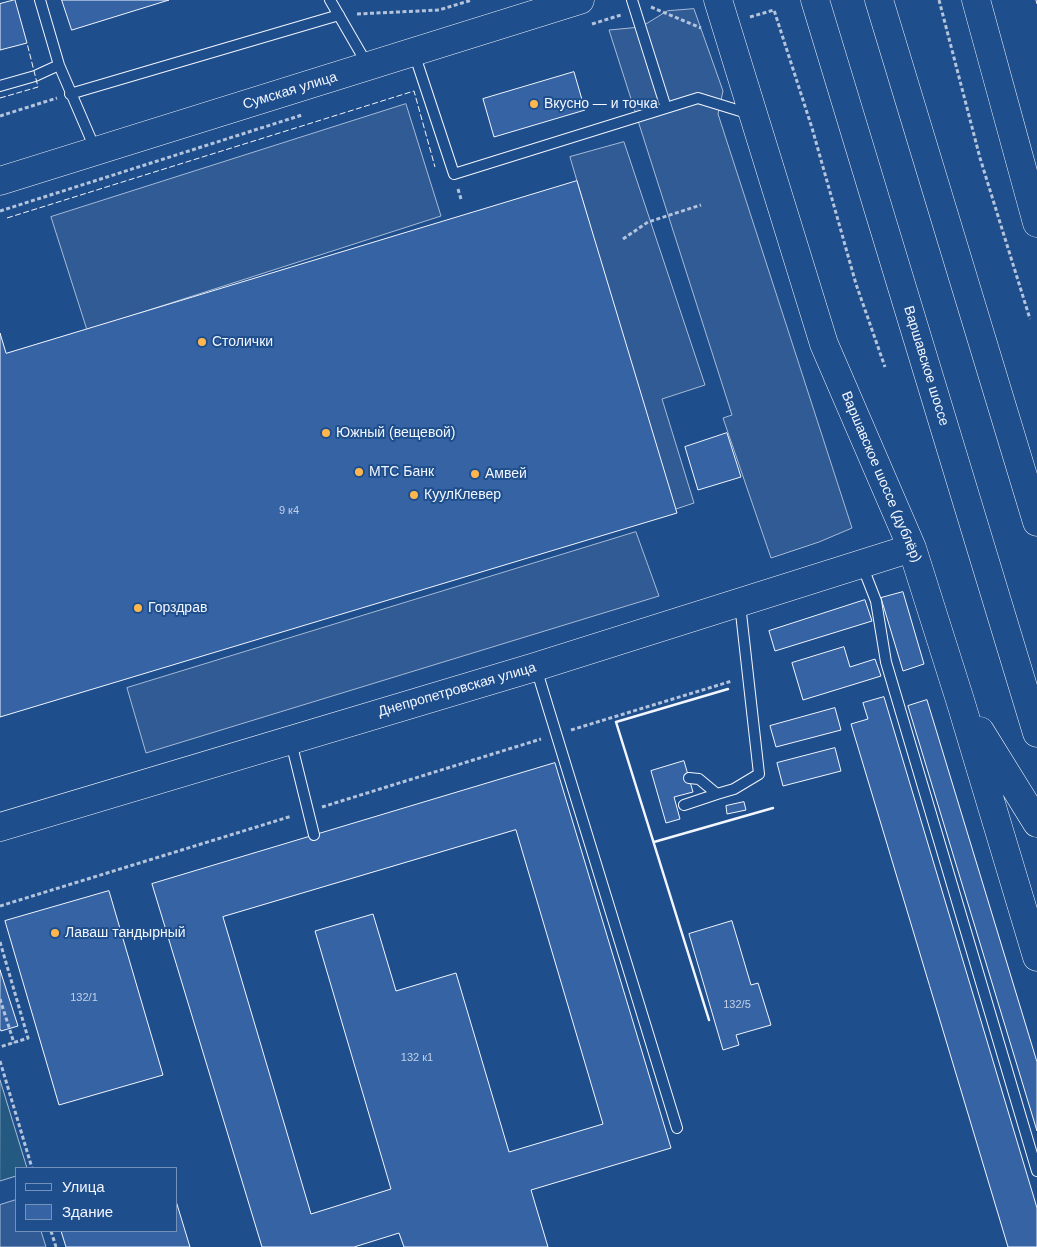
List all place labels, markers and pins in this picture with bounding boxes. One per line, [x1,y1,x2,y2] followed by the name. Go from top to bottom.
[544,96,658,112] place label: Вкусно — и точка
[528,98,540,110] marker: Вкусно — и точка
[212,334,273,350] place label: Столички
[196,336,208,348] marker: Столички
[336,425,455,441] place label: Южный (вещевой)
[320,427,332,439] marker: Южный (вещевой)
[369,464,434,480] place label: МТС Банк
[353,466,365,478] marker: МТС Банк
[485,466,527,482] place label: Амвей
[469,468,481,480] marker: Амвей
[424,487,501,503] place label: КуулКлевер
[408,489,420,501] marker: КуулКлевер
[148,600,207,616] place label: Горздрав
[132,602,144,614] marker: Горздрав
[65,925,186,941] place label: Лаваш тандырный
[49,927,61,939] marker: Лаваш тандырный

